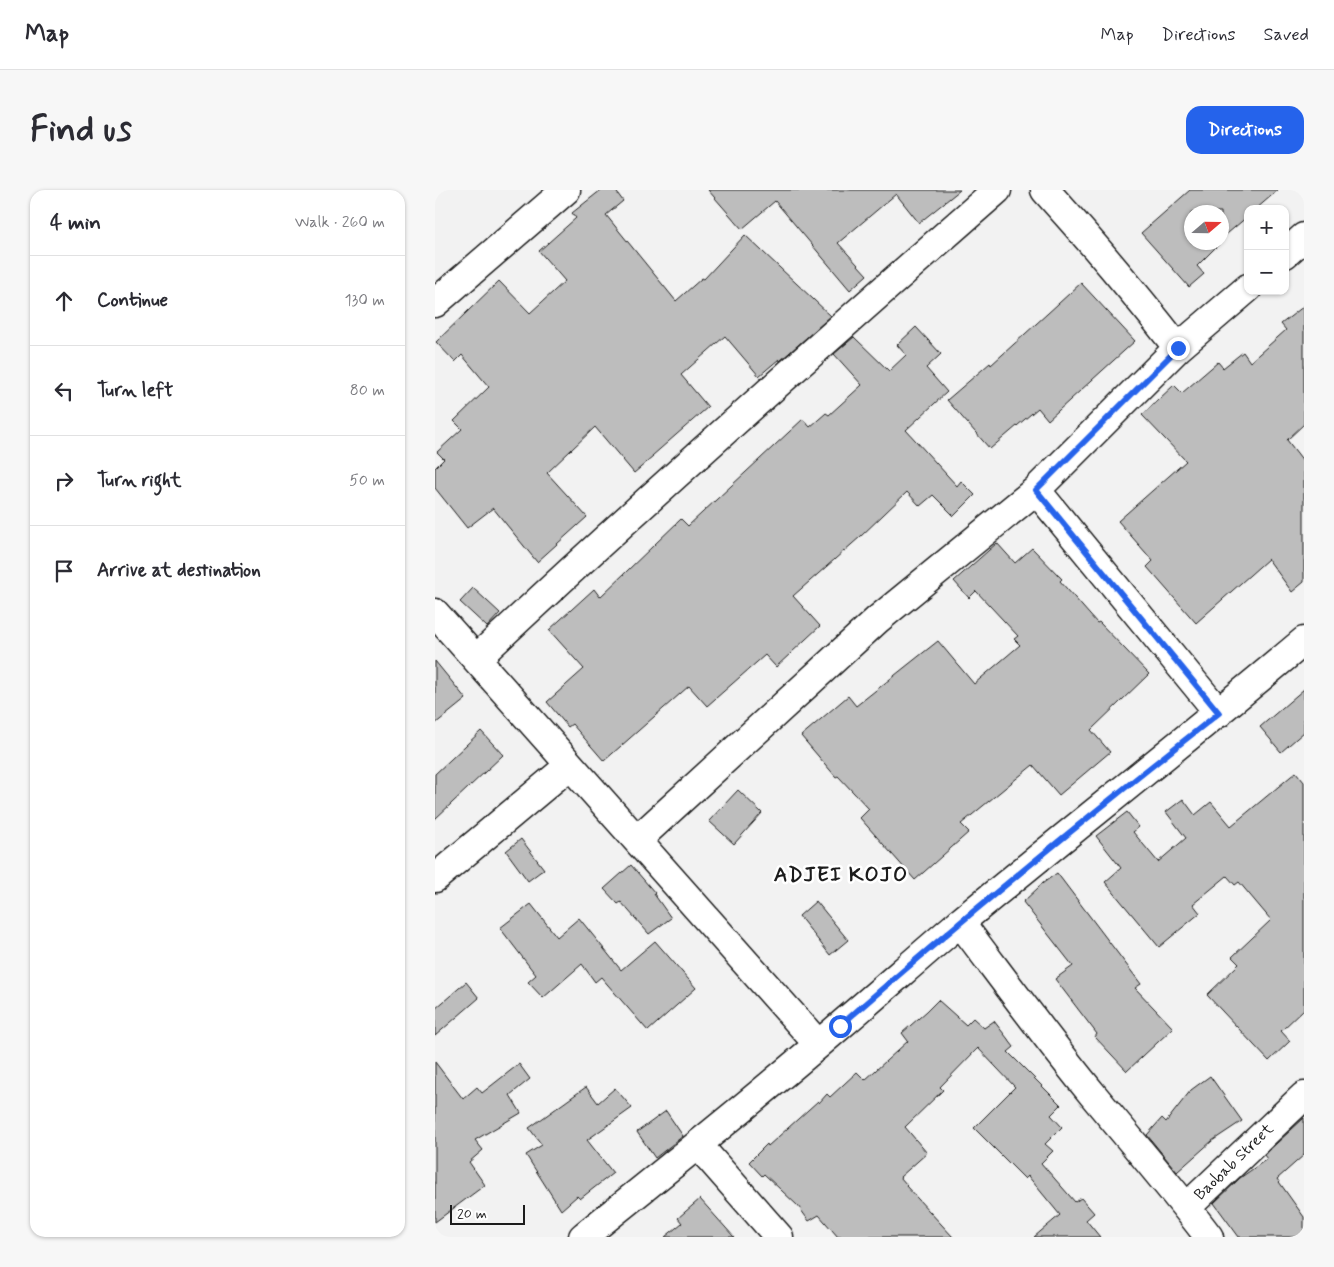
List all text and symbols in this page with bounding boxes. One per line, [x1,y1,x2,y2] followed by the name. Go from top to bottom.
[25,19,69,50] text: Map
[1101,23,1134,47] text: Map
[1162,23,1236,47] text: Directions
[1264,23,1309,47] text: Saved
[1186,106,1304,154] button: Directions
[30,107,132,153] text: Find us
[1184,205,1229,250] north arrow
[1244,205,1289,295] map controls
[1244,205,1289,250] button: +
[50,209,101,237] text: 4 min
[295,212,385,233] text: Walk · 260 m
[1244,250,1289,295] button: −
[50,287,78,315] icon: ahead
[97,288,168,313] text: Continue
[344,290,385,311] text: 130 m
[1167,337,1190,360] route end
[50,377,78,405] icon: left
[97,378,173,403] text: Turn left
[350,380,385,401] text: 80 m
[50,467,78,495] icon: right
[97,468,181,493] text: Turn right
[349,470,385,491] text: 50 m
[50,557,78,585] icon: arrive
[97,558,261,583] text: Arrive at destination
[774,861,908,889] district label: ADJEI KOJO
[829,1015,852,1038] route start
[1190,1119,1279,1205] street label: Baobab Street
[450,1202,525,1225] scale bar
[457,1205,487,1223] text: 20 m

